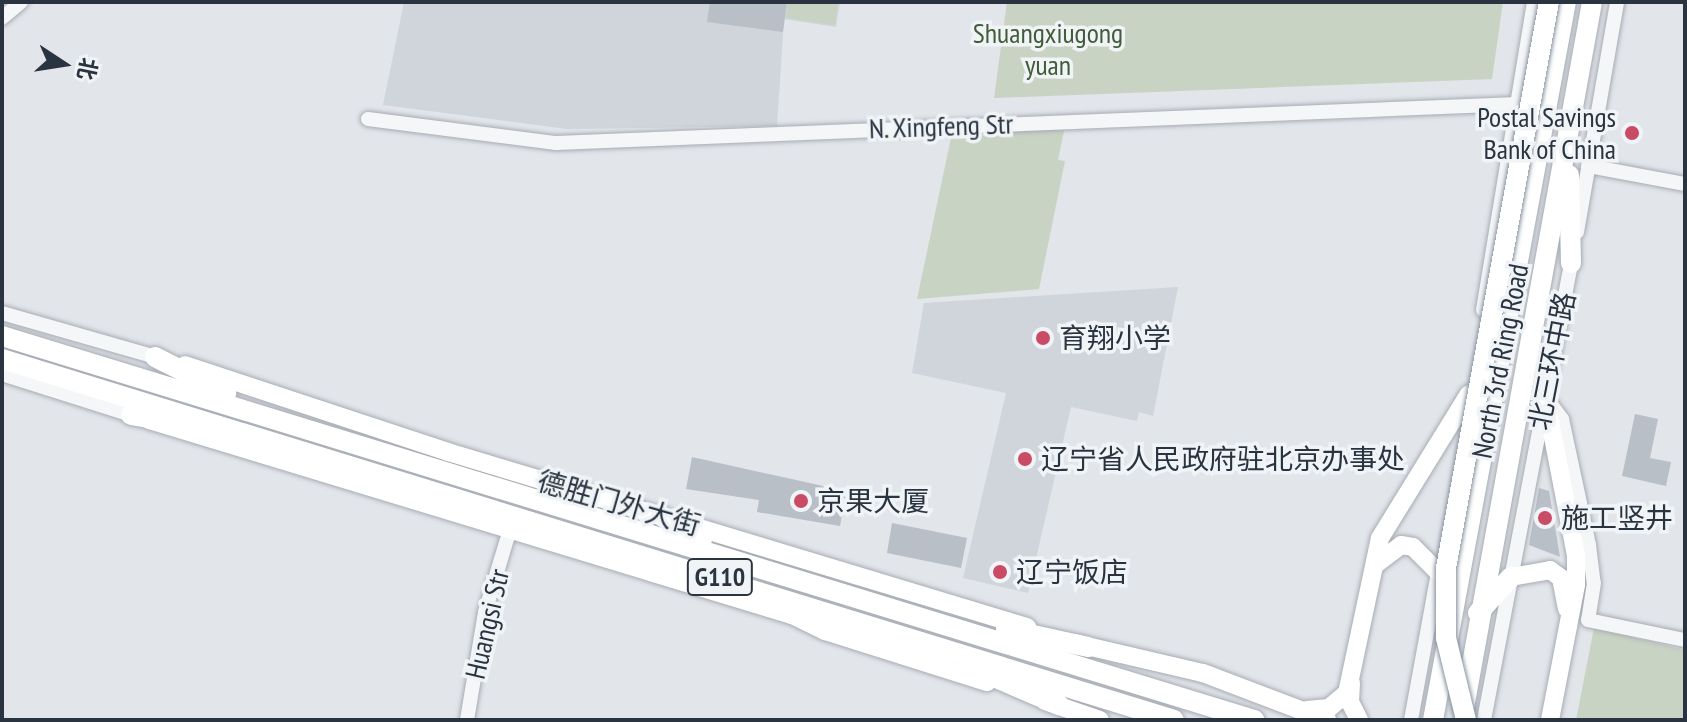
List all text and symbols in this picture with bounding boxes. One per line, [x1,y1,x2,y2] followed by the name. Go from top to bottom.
[973,16,1123,82] park label: Shuangxiugong yuan
[24,24,104,104] north arrow
[71,55,103,83] text: 北
[1477,100,1616,166] place label: Postal Savings Bank of China
[867,107,1015,145] street label: N. Xingfeng Str
[1623,124,1641,142] marker: Postal Savings Bank of China
[1465,261,1535,461] street label: North 3rd Ring Road
[1522,289,1582,433] street label: 北三环中路
[1059,321,1171,355] place label: 育翔小学
[1034,329,1052,347] marker: 育翔小学
[1041,442,1405,476] place label: 辽宁省人民政府驻北京办事处
[1016,450,1034,468] marker: 辽宁省人民政府驻北京办事处
[534,464,704,542] street label: 德胜门外大街
[817,484,929,518] place label: 京果大厦
[792,492,810,510] marker: 京果大厦
[1561,501,1673,535] place label: 施工竖井
[1536,509,1554,527] marker: 施工竖井
[686,555,754,599] road number: G110
[1016,555,1128,589] place label: 辽宁饭店
[991,563,1009,581] marker: 辽宁饭店
[458,566,516,682] street label: Huangsi Str

